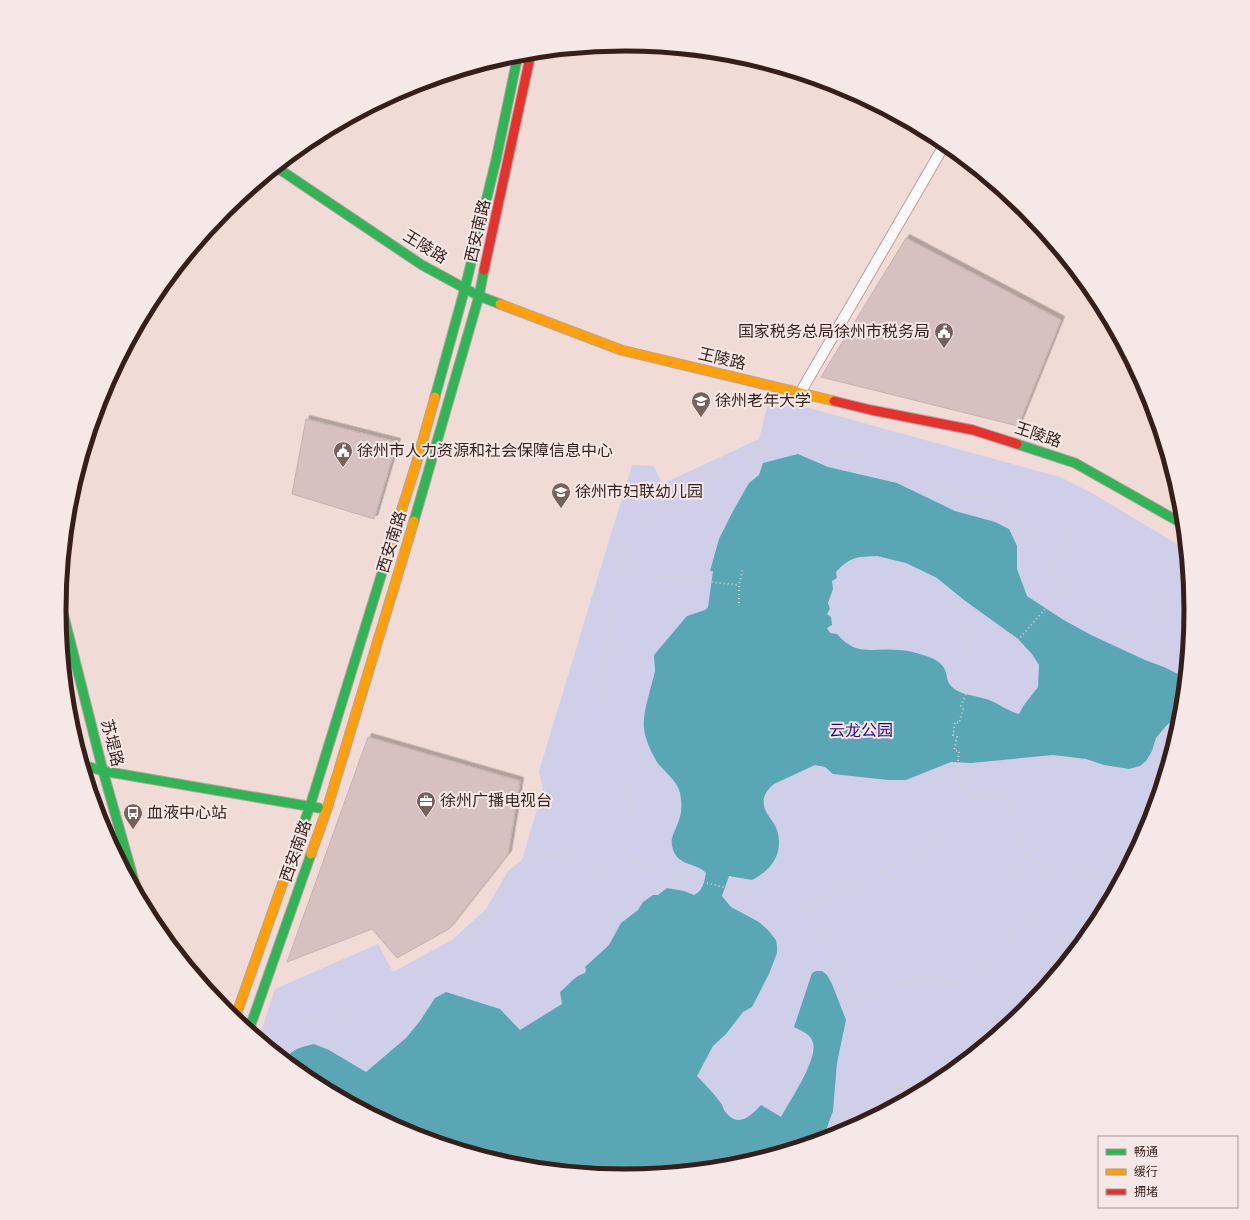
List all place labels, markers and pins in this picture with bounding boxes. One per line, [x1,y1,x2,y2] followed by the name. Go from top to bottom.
[933,321,955,349] public building icon: 国家税务总局徐州市税务局
[738,323,930,340] place label: 国家税务总局徐州市税务局
[690,390,712,418] school or university icon: 徐州老年大学
[715,392,811,409] place label: 徐州老年大学
[332,440,354,468] public building icon: 徐州市人力资源和社会保障信息中心
[357,442,613,459] place label: 徐州市人力资源和社会保障信息中心
[550,481,572,509] school or university icon: 徐州市妇联幼儿园
[575,483,703,500] place label: 徐州市妇联幼儿园
[415,790,437,818] office icon: 徐州广播电视台
[440,792,552,809] place label: 徐州广播电视台
[122,802,144,830] bus stop icon: 血液中心站
[147,804,227,821] place label: 血液中心站

